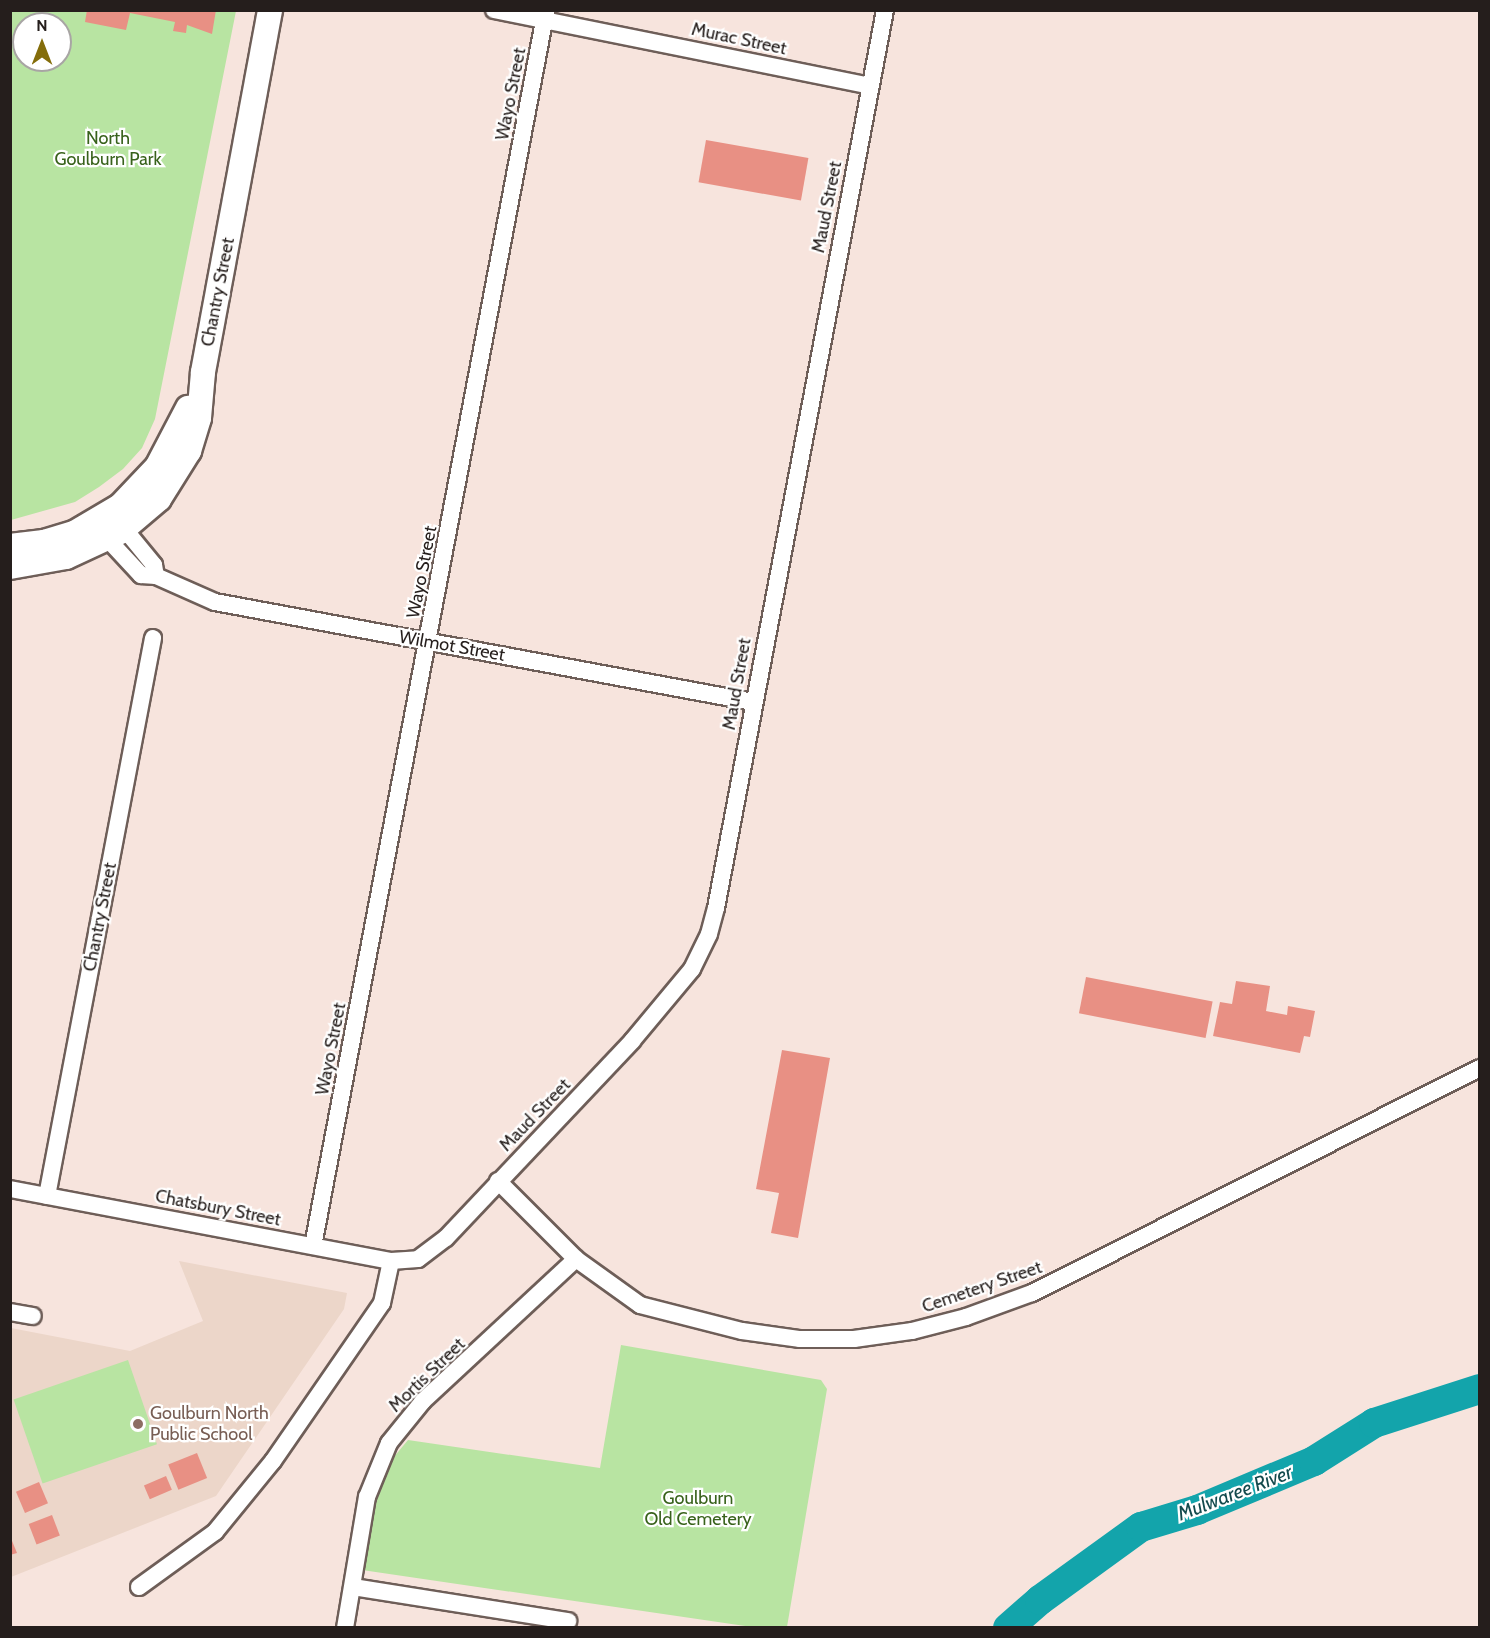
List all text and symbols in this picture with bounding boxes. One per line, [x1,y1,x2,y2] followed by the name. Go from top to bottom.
[12,12,72,72] north arrow
[36,16,48,35] text: N
[690,18,788,60] street label: Murac Street
[491,46,531,142] street label: Wayo Street
[54,128,162,170] park label: North Goulburn Park
[808,159,846,255] street label: Maud Street
[197,236,239,348] street label: Chantry Street
[402,524,442,620] street label: Wayo Street
[397,626,507,666] street label: Wilmot Street
[718,636,756,732] street label: Maud Street
[79,861,121,973] street label: Chantry Street
[311,1001,351,1097] street label: Wayo Street
[495,1074,575,1156] street label: Maud Street
[153,1185,283,1231] street label: Chatsbury Street
[919,1256,1045,1318] street label: Cemetery Street
[384,1333,470,1417] street label: Mortis Street
[150,1403,269,1446] place label: Goulburn North Public School
[131,1417,145,1431] marker: Goulburn North Public School
[1174,1460,1296,1526] water label: Mulwaree River
[645,1488,751,1530] park label: Goulburn Old Cemetery

